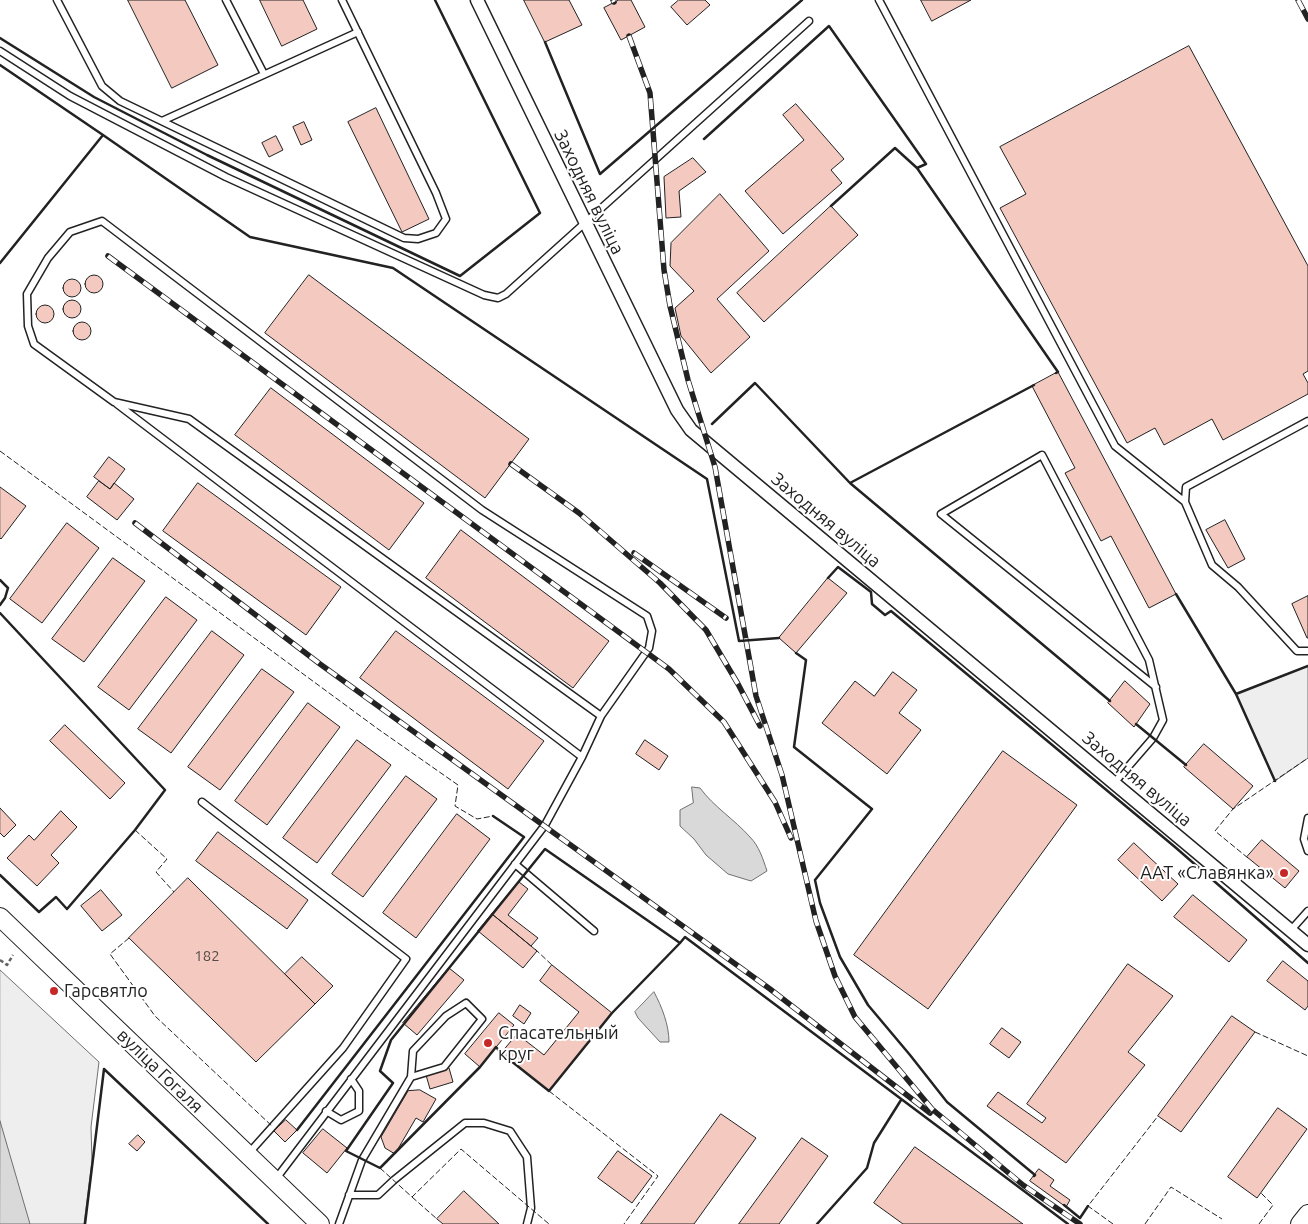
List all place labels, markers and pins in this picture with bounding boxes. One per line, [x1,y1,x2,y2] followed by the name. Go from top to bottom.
[1140,862,1274,884] place label: ААТ «Славянка»
[1278,867,1290,879] marker: ААТ «Славянка»
[64,980,148,1002] place label: Гарсвятло
[48,985,60,997] marker: Гарсвятло
[498,1022,619,1064] place label: Спасательный круг
[482,1037,494,1049] marker: Спасательный круг

